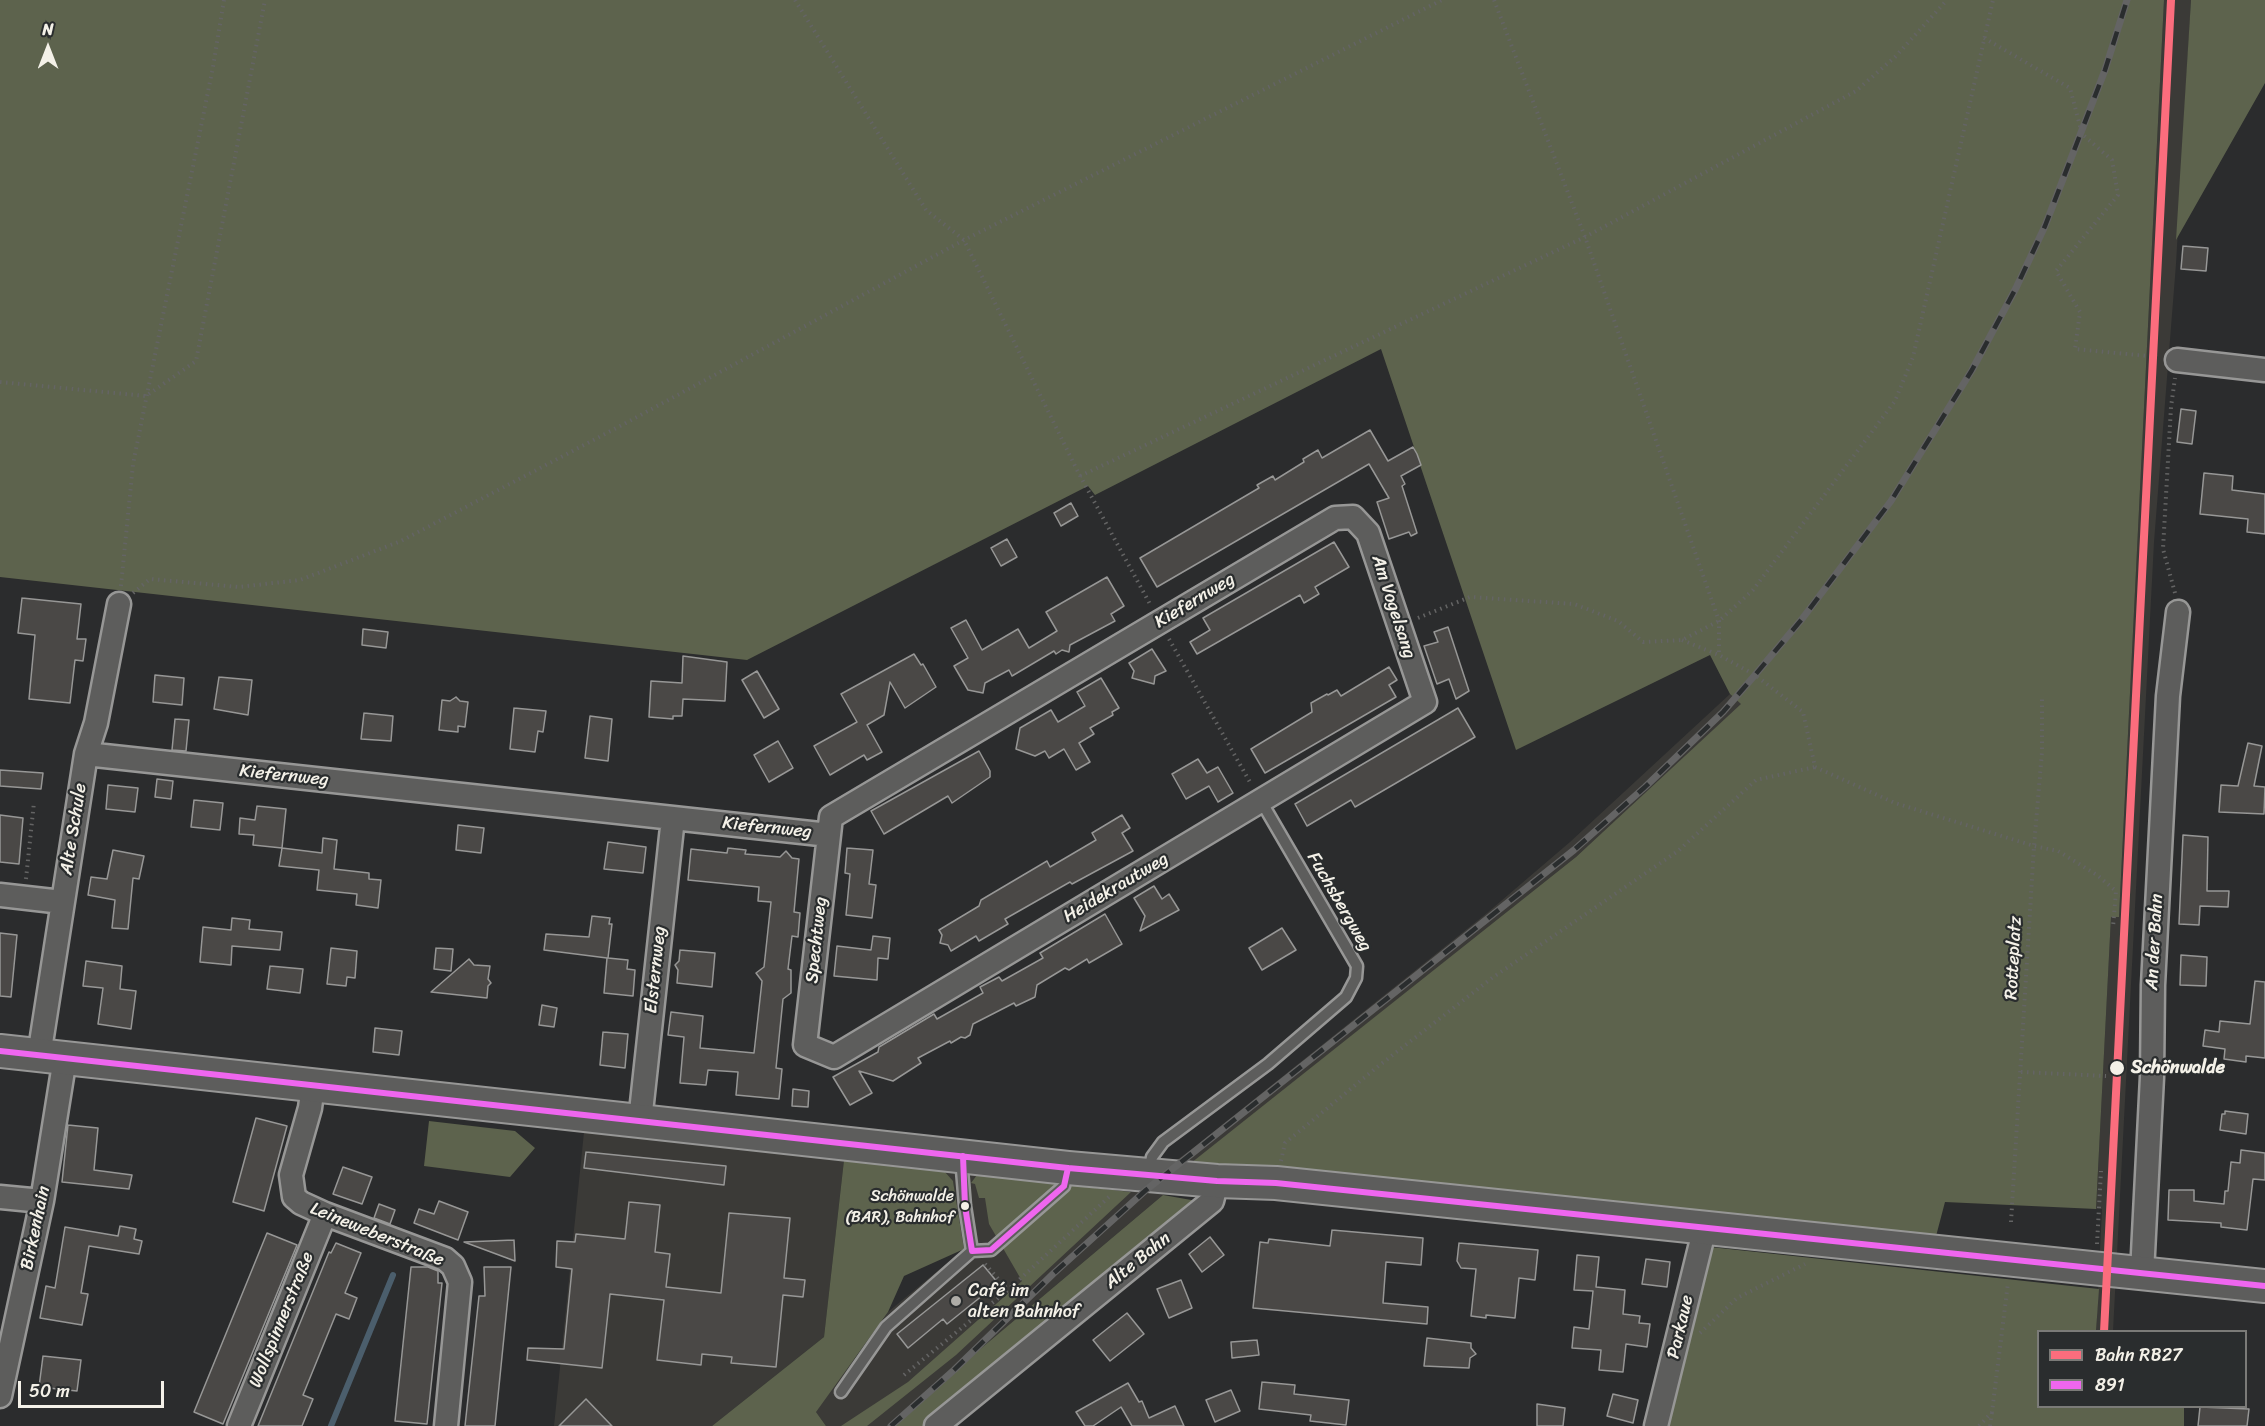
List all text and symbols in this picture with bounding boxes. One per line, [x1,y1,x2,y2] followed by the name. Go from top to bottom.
[42,15,54,44] text: N
[18,18,78,78] north arrow
[1366,553,1420,661] street label: Am Vogelsang
[1151,569,1239,633] street label: Kiefernweg
[238,761,330,791] street label: Kiefernweg
[56,782,92,876] street label: Alte Schule
[721,813,813,843] street label: Kiefernweg
[1060,848,1172,928] street label: Heidekrautweg
[1302,849,1376,955] street label: Fuchsbergweg
[2142,893,2168,991] street label: An der Bahn
[802,896,832,984] street label: Spechtweg
[2001,916,2027,1000] street label: Rotteplatz
[641,925,671,1015] street label: Elsternweg
[2131,1057,2225,1079] place label: Schönwalde
[2108,1059,2126,1077] marker: Schönwalde
[17,1184,55,1272] street label: Birkenhain
[845,1187,954,1225] place label: Schönwalde (BAR), Bahnhof
[307,1198,447,1272] street label: Leineweberstraße
[959,1200,971,1212] marker: Schönwalde (BAR), Bahnhof
[1101,1228,1175,1294] street label: Alte Bahn
[245,1249,319,1391] street label: Wollspinnerstraße
[968,1280,1080,1322] place label: Café im alten Bahnhof
[1663,1293,1699,1361] street label: Parkaue
[949,1294,963,1308] marker: Café im alten Bahnhof
[2037,1330,2247,1408] legend
[2095,1339,2182,1371] text: Bahn RB27
[21,1369,166,1407] scale bar
[2095,1369,2125,1401] text: 891
[29,1375,70,1407] text: 50 m

